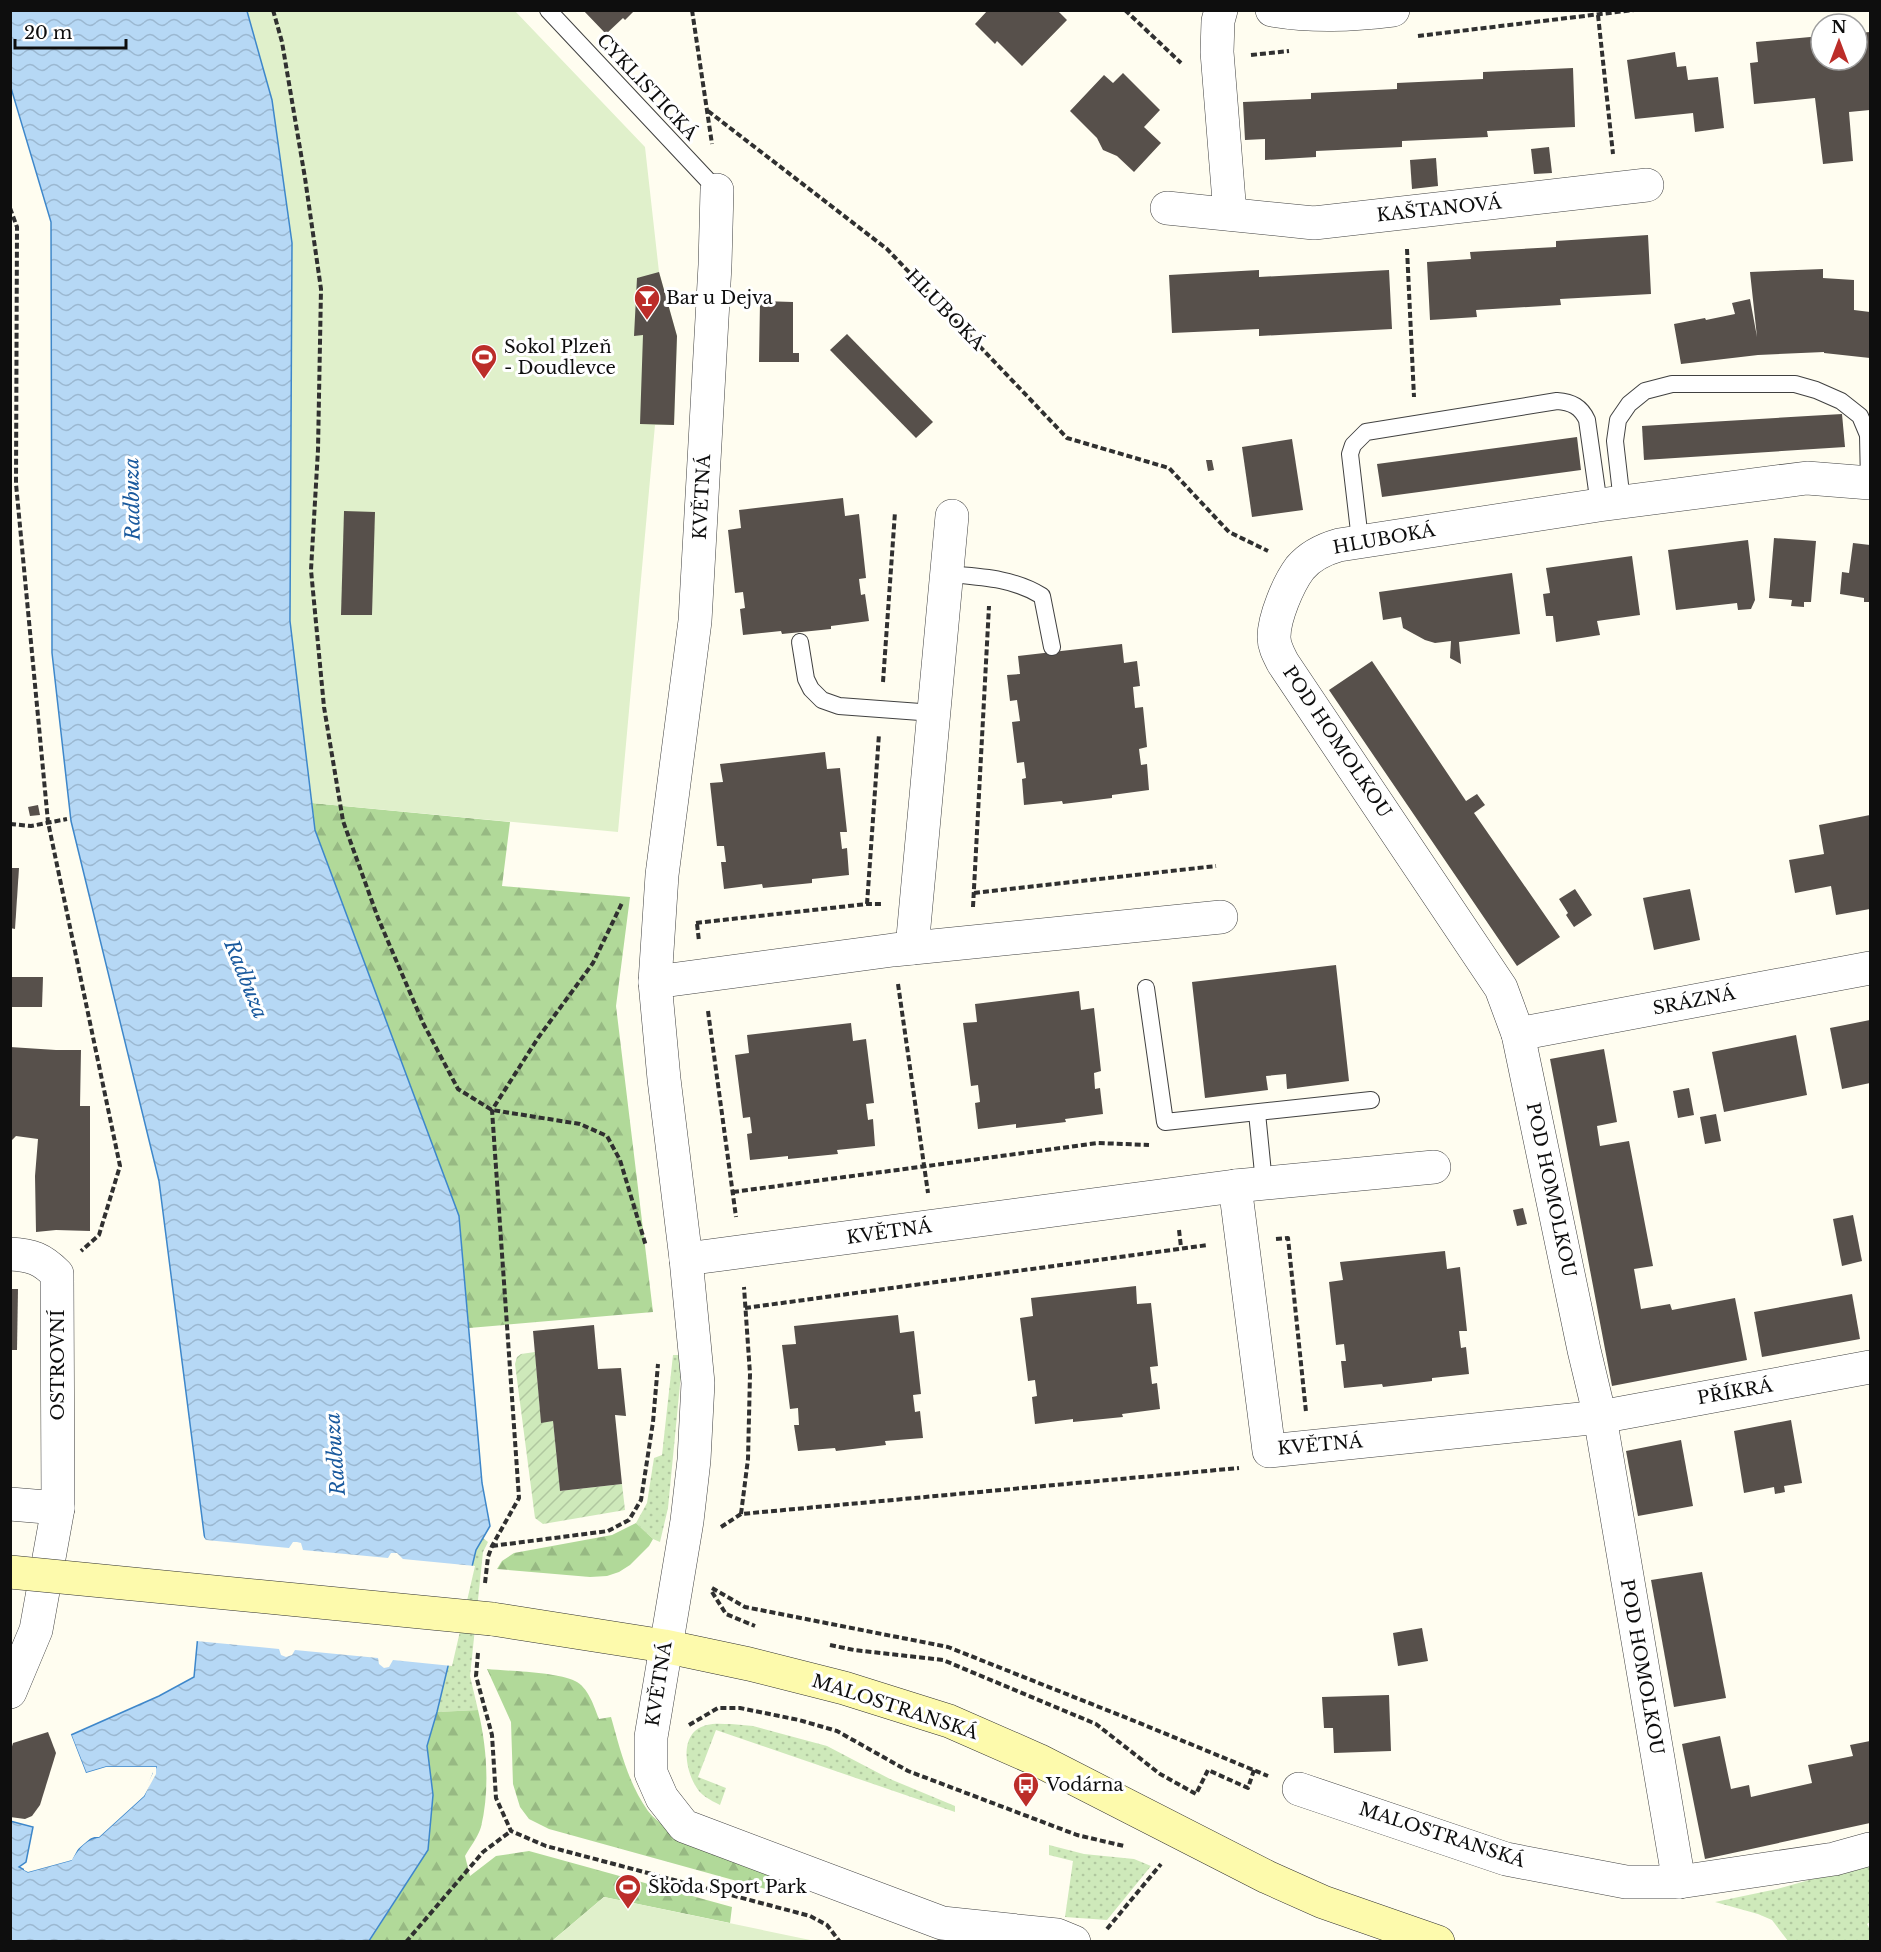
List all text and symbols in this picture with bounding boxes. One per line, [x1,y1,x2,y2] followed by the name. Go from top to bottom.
[15,12,126,50] scale bar
[1809,12,1869,72] north arrow
[1831,17,1847,37] text: N
[24,22,72,44] text: 20 m
[592,28,704,146] street label: CYKLISTICKÁ
[1375,190,1504,227] street label: KAŠTANOVÁ
[901,264,990,356] street label: HLUBOKÁ
[632,283,662,321] bar icon: Bar u Dejva
[666,287,773,309] place label: Bar u Dejva
[504,336,616,379] place label: Sokol Plzeň - Doudlevce
[469,342,499,380] sports icon: Sokol Plzeň - Doudlevce
[688,453,715,540] street label: KVĚTNÁ
[119,457,145,542] water label: Radbuza
[1331,518,1438,559] street label: HLUBOKÁ
[1278,662,1396,822] street label: POD HOMOLKOU
[219,935,273,1022] water label: Radbuza
[1651,981,1738,1020] street label: SRÁZNÁ
[1522,1101,1580,1279] street label: POD HOMOLKOU
[845,1214,934,1249] street label: KVĚTNÁ
[46,1309,69,1421] street label: OSTROVNÍ
[1695,1373,1775,1409] street label: PŘÍKRÁ
[320,1412,350,1497] water label: Radbuza
[1276,1429,1365,1460] street label: KVĚTNÁ
[1616,1577,1668,1757] street label: POD HOMOLKOU
[640,1639,677,1728] street label: KVĚTNÁ
[809,1669,982,1745] street label: MALOSTRANSKÁ
[1011,1770,1041,1808] bus stop icon: Vodárna
[1045,1774,1123,1796] place label: Vodárna
[1356,1797,1529,1873] street label: MALOSTRANSKÁ
[613,1872,643,1910] sports icon: Škoda Sport Park
[648,1875,807,1898] place label: Škoda Sport Park

